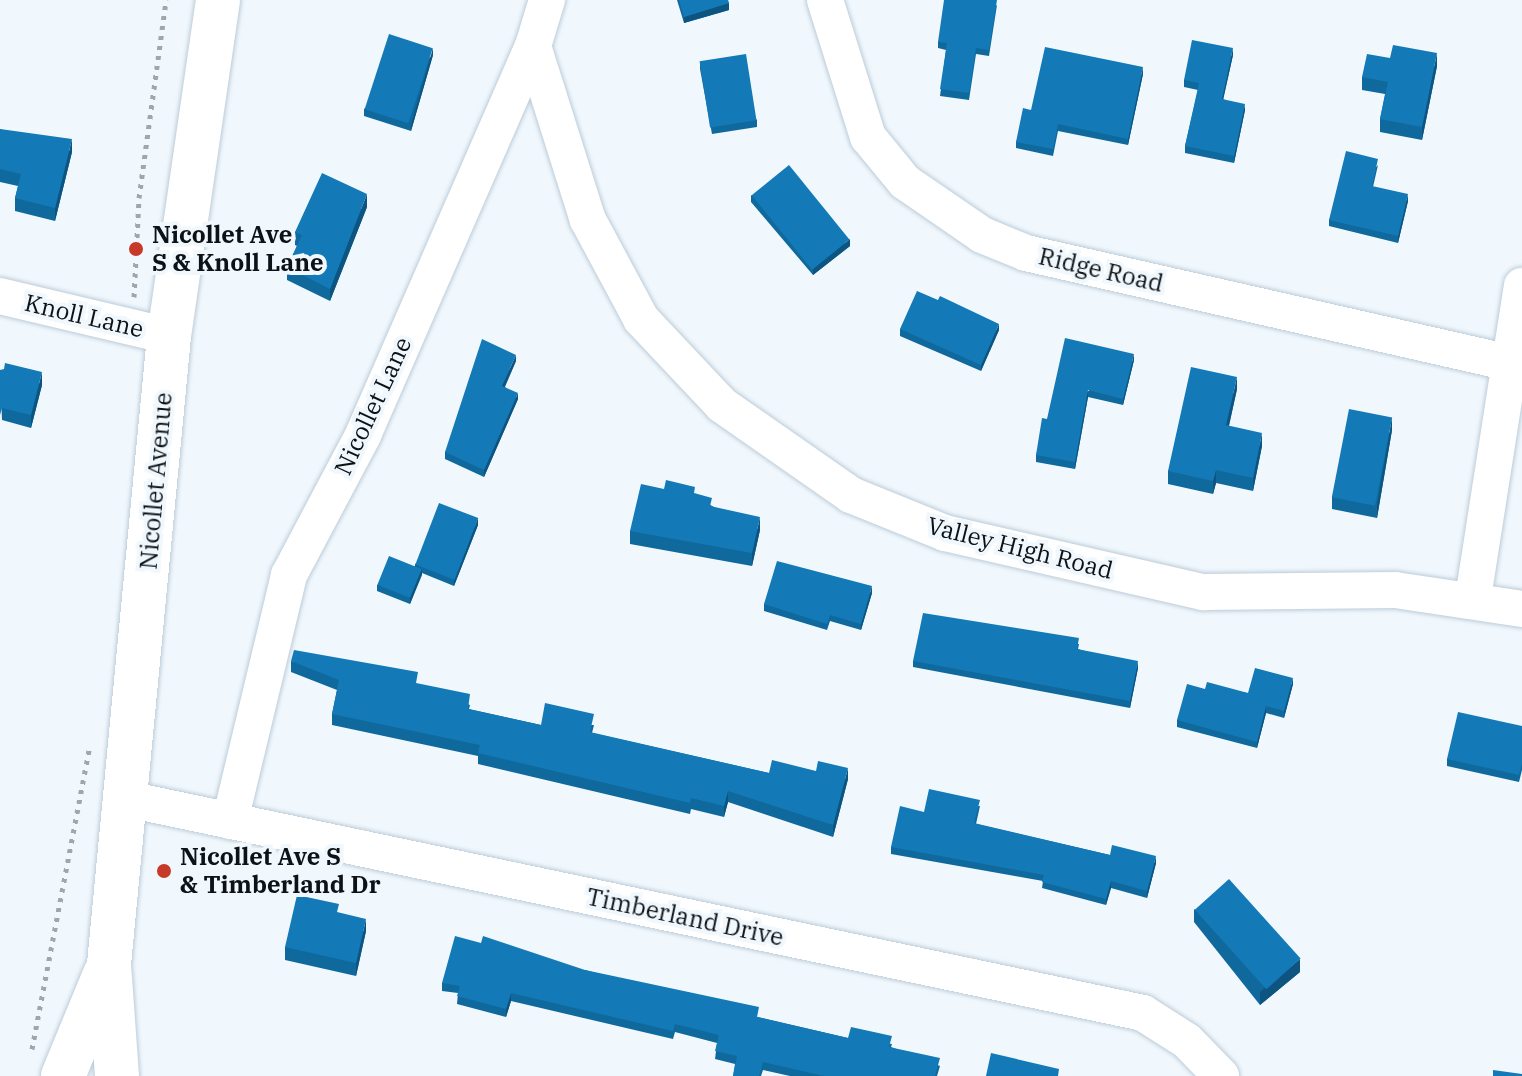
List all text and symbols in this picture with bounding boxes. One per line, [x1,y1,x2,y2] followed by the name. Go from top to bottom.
[152,221,324,277] place label: Nicollet Ave S & Knoll Lane
[127,240,145,258] marker: Nicollet Ave S & Knoll Lane
[1036,242,1166,298] street label: Ridge Road
[22,288,146,344] street label: Knoll Lane
[329,332,417,480] street label: Nicollet Lane
[134,391,178,571] street label: Nicollet Avenue
[924,511,1116,585] street label: Valley High Road
[180,843,381,899] place label: Nicollet Ave S & Timberland Dr
[155,862,173,880] marker: Nicollet Ave S & Timberland Dr
[584,882,786,952] street label: Timberland Drive

